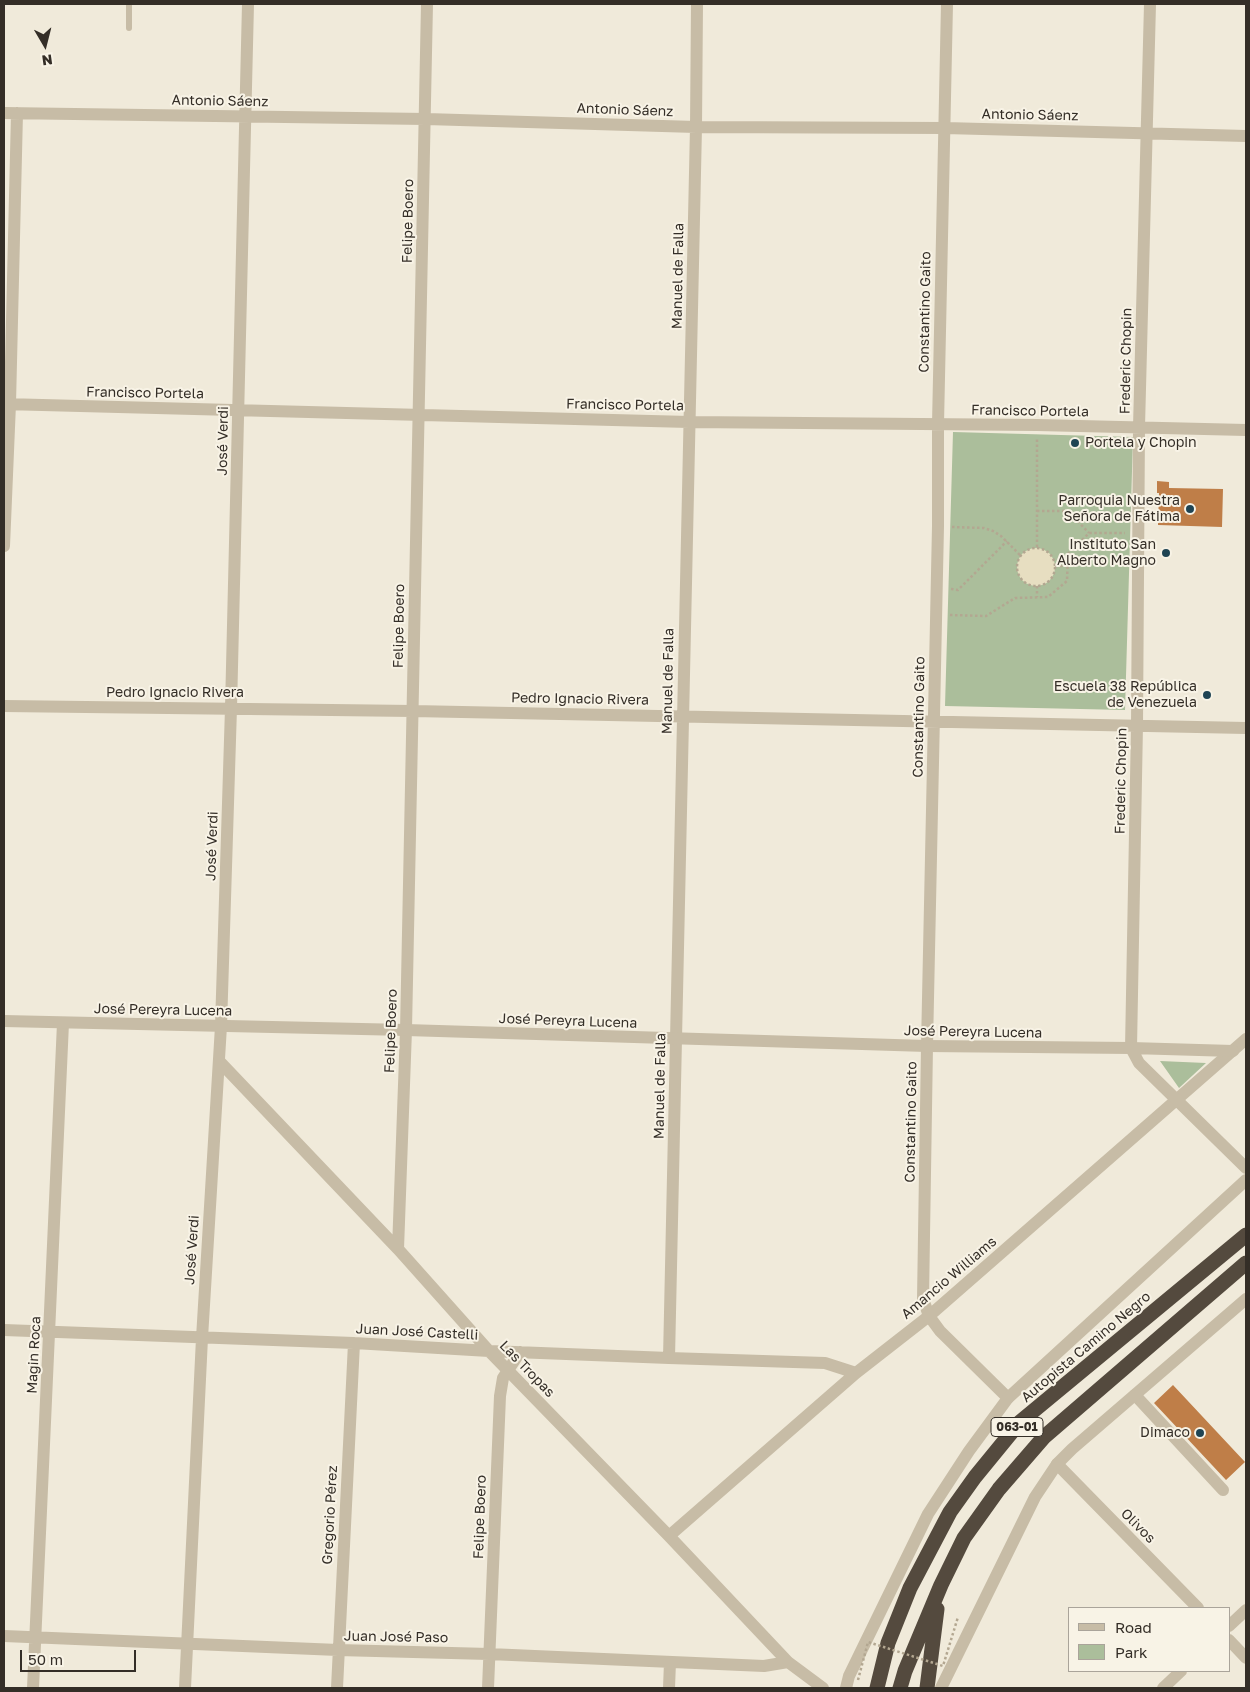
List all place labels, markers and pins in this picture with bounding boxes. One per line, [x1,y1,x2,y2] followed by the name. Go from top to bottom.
[1085,435,1197,451] place label: Portela y Chopin
[1069,437,1081,449] marker: Portela y Chopin
[1058,493,1180,526] place label: Parroquia Nuestra Señora de Fátima
[1184,503,1196,515] marker: Parroquia Nuestra Señora de Fátima
[1057,537,1156,570] place label: Instituto San Alberto Magno
[1160,547,1172,559] marker: Instituto San Alberto Magno
[1054,679,1197,712] place label: Escuela 38 República de Venezuela
[1201,689,1213,701] marker: Escuela 38 República de Venezuela
[1140,1425,1190,1441] place label: Dimaco
[1194,1427,1206,1439] marker: Dimaco

